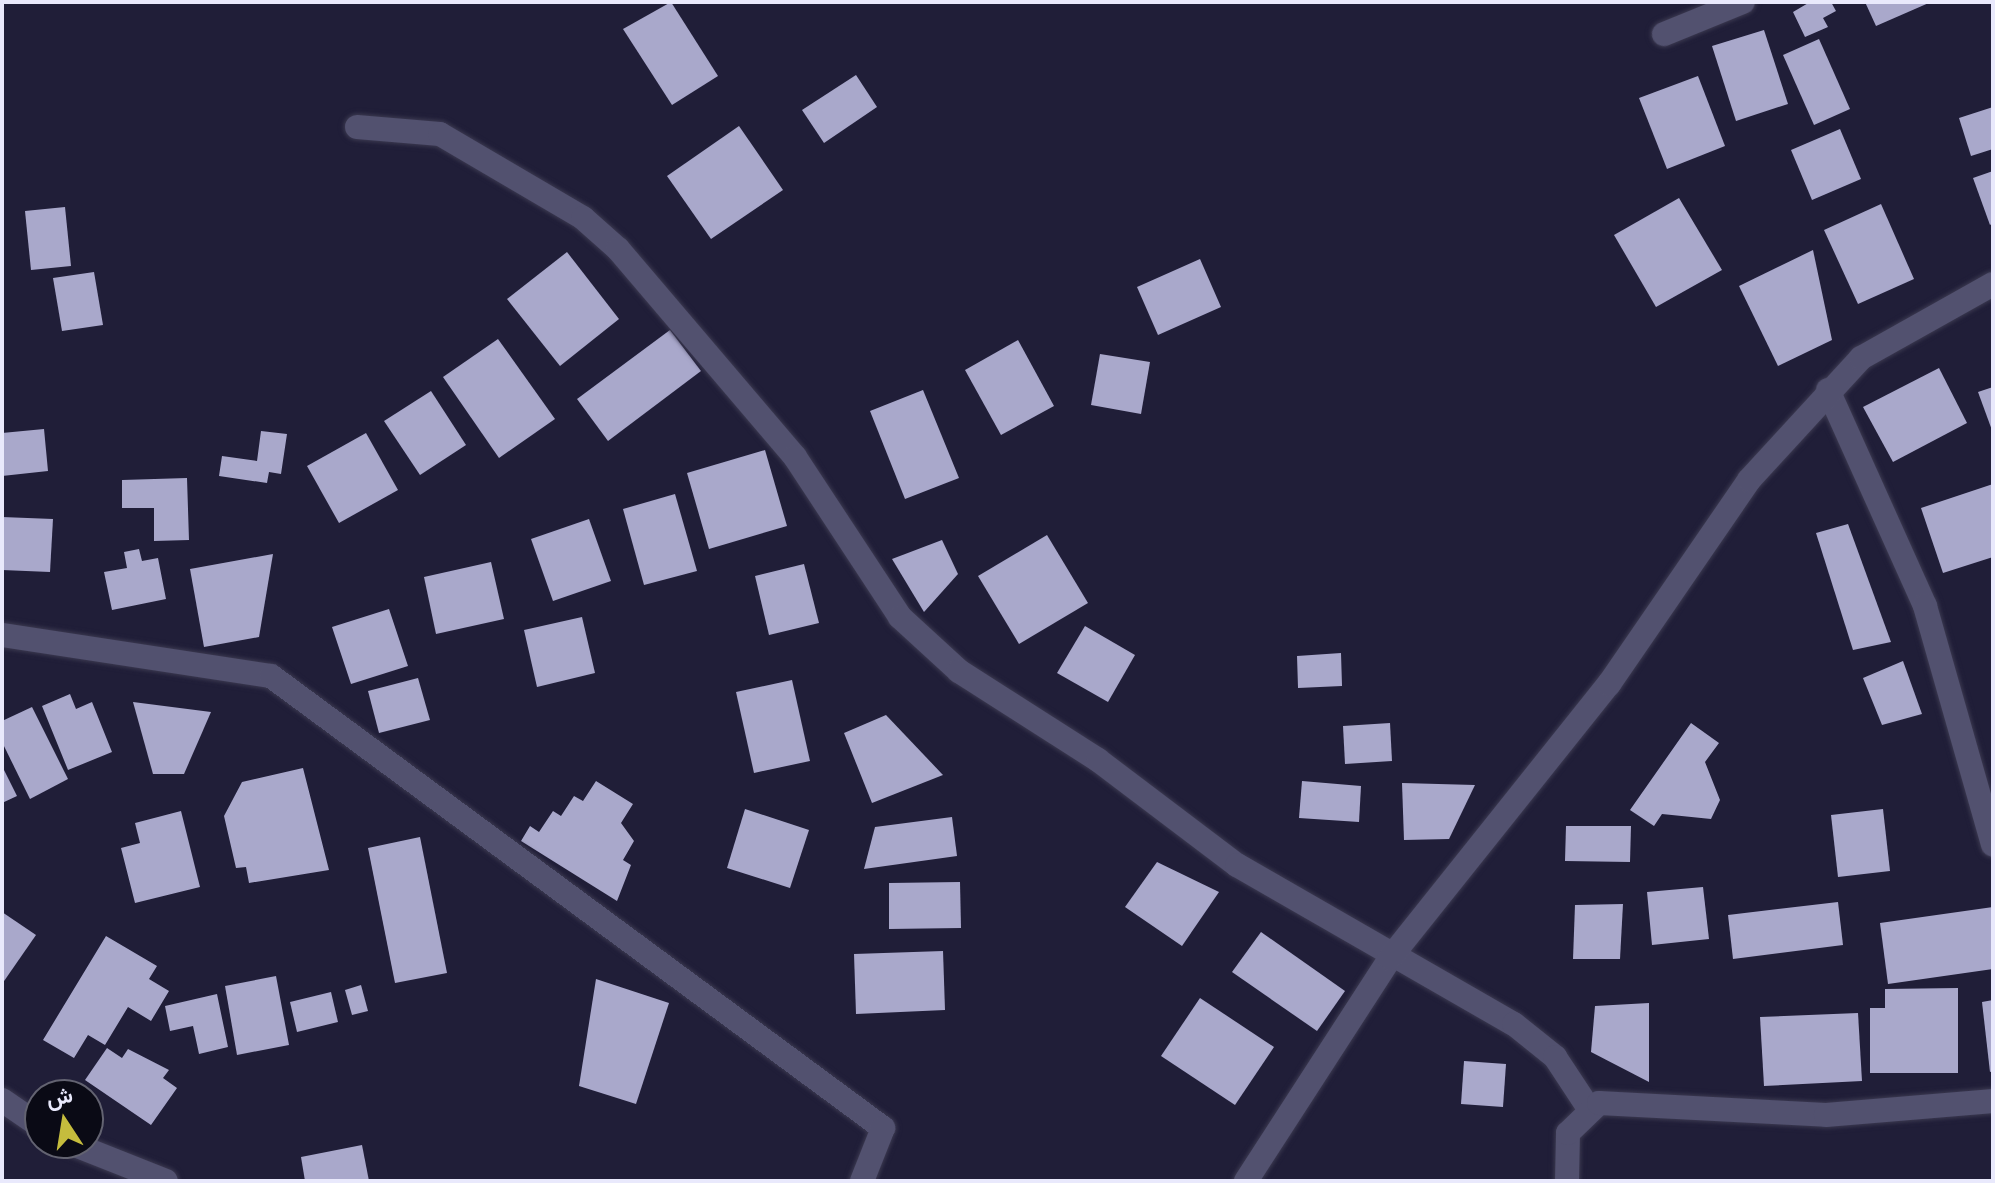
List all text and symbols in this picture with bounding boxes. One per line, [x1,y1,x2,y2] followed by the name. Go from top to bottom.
[24,1079,104,1159] north arrow
[44,1081,75,1113] text: ش

